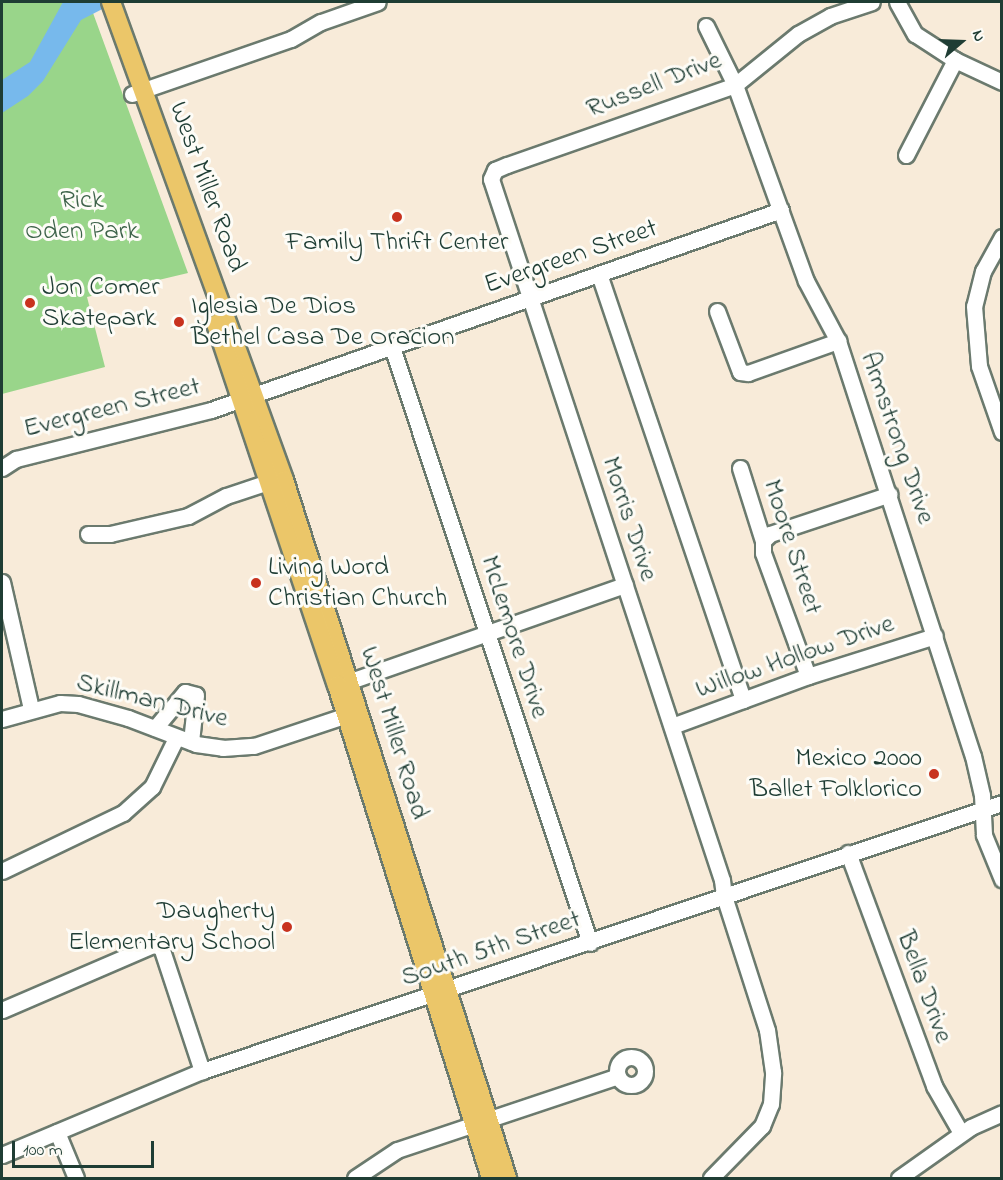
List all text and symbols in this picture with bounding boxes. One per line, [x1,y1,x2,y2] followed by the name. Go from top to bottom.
[931,12,991,72] north arrow
[965,27,991,45] text: N
[582,44,726,126] street label: Russell Drive
[161,97,253,277] street label: West Miller Road
[25,184,139,247] park label: Rick Oden Park
[390,210,404,224] marker: Family Thrift Center
[480,212,662,302] street label: Evergreen Street
[286,227,508,259] place label: Family Thrift Center
[42,271,160,334] place label: Jon Comer Skatepark
[191,290,455,353] place label: Iglesia De Dios Bethel Casa De Oracion
[23,296,37,310] marker: Jon Comer Skatepark
[172,315,186,329] marker: Iglesia De Dios Bethel Casa De Oracion
[852,348,942,528] street label: Armstrong Drive
[20,370,204,446] street label: Evergreen Street
[594,453,664,585] street label: Morris Drive
[755,476,829,618] street label: Moore Street
[268,551,447,614] place label: Living Word Christian Church
[472,552,556,722] street label: McLemore Drive
[249,576,263,590] marker: Living Word Christian Church
[692,608,898,706] street label: Willow Hollow Drive
[352,643,436,823] street label: West Miller Road
[73,667,231,735] street label: Skillman Drive
[750,742,922,805] place label: Mexico 2000 Ballet Folklorico
[927,767,941,781] marker: Mexico 2000 Ballet Folklorico
[68,895,275,958] place label: Daugherty Elementary School
[397,903,585,995] street label: South 5th Street
[280,920,294,934] marker: Daugherty Elementary School
[889,926,959,1048] street label: Bella Drive
[15,1129,158,1167] scale bar
[23,1138,63,1164] text: 100 m

